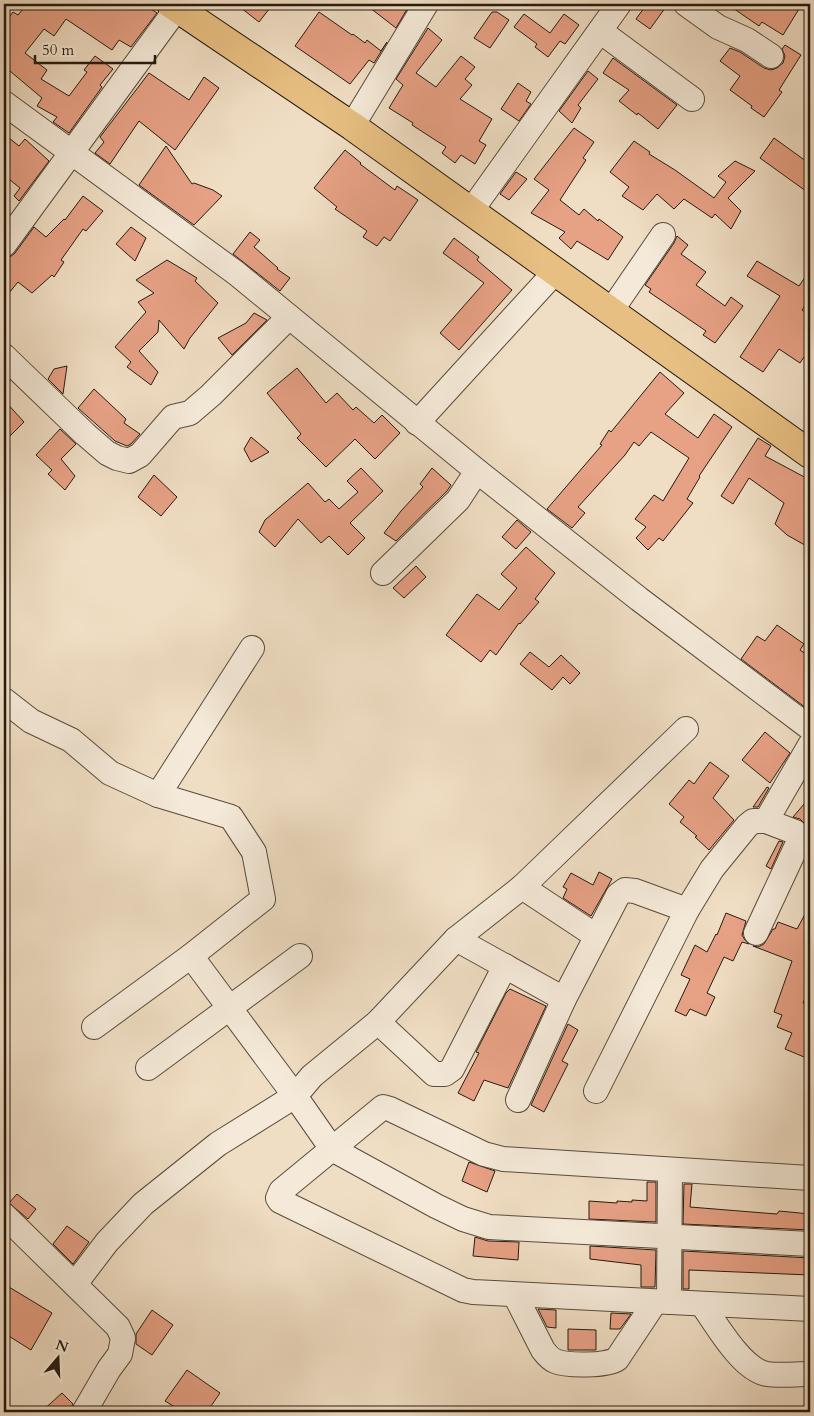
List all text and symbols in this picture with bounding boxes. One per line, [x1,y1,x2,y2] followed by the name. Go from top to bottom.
[35,32,155,64] scale bar
[42,40,74,60] text: 50 m
[32,1334,82,1384] north arrow
[53,1335,71,1357] text: N

